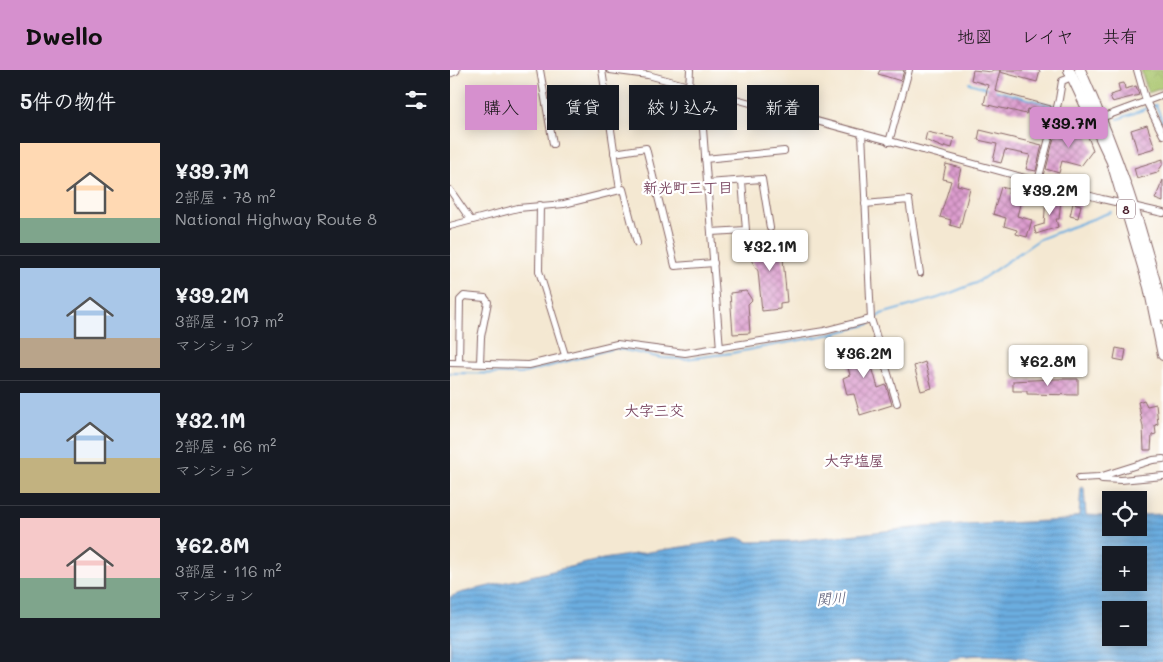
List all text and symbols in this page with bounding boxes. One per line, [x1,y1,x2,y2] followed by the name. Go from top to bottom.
[25,20,103,51] text: Dwello
[957,24,993,48] text: 地図
[1021,24,1074,48] text: レイヤ
[1102,24,1138,48] text: 共有
[465,85,537,130] chip: 購入
[547,85,619,130] chip: 賃貸
[629,85,737,130] chip: 絞り込み
[747,85,819,130] chip: 新着
[402,86,430,114] icon: filters
[20,87,116,114] text: 5件の物件
[1028,106,1110,149] pin: ¥39.7M
[1041,112,1097,133] text: ¥39.7M
[175,157,249,184] text: ¥39.7M
[60,163,120,223] icon: home
[1009,174,1091,216] pin: ¥39.2M
[643,177,733,197] district label: 新光町三丁目
[1022,179,1078,200] text: ¥39.2M
[175,186,276,207] text: 2部屋 · 78 m²
[1117,200,1135,218] road number: 8
[175,208,377,229] text: National Highway Route 8
[729,230,811,272] pin: ¥32.1M
[743,235,797,256] text: ¥32.1M
[175,281,249,308] text: ¥39.2M
[60,288,120,348] icon: home
[175,310,283,331] text: 3部屋 · 107 m²
[175,334,254,355] text: マンション
[823,336,905,379] pin: ¥36.2M
[836,342,892,363] text: ¥36.2M
[1007,344,1089,387] pin: ¥62.8M
[1020,350,1076,371] text: ¥62.8M
[624,400,684,420] district label: 大字三交
[175,406,246,433] text: ¥32.1M
[60,413,120,473] icon: home
[175,435,276,456] text: 2部屋 · 66 m²
[824,450,884,470] district label: 大字塩屋
[175,459,254,480] text: マンション
[1102,491,1147,646] map controls
[1102,491,1147,536] button: locate
[175,531,250,558] text: ¥62.8M
[60,538,120,598] icon: home
[1102,546,1147,591] button: +
[175,560,281,581] text: 3部屋 · 116 m²
[175,584,254,605] text: マンション
[815,587,847,609] water label: 関川
[1102,601,1147,646] button: −

